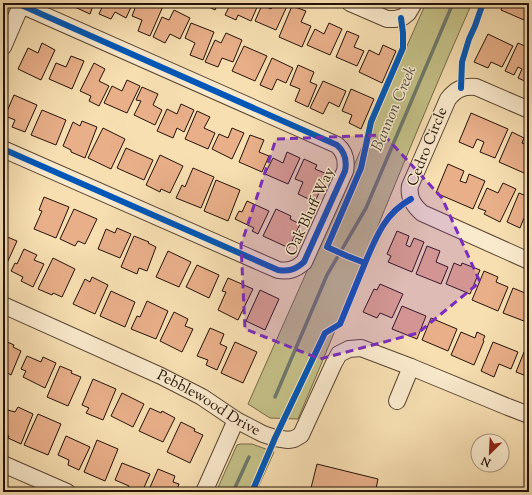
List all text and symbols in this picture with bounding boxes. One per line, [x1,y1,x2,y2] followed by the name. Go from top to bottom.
[367,63,423,155] water label: Bannon Creek
[403,104,453,190] street label: Cedro Circle
[281,164,341,260] street label: Oak Bluff Way
[153,365,264,441] street label: Pebblewood Drive
[470,433,510,473] north arrow
[479,452,495,471] text: N

